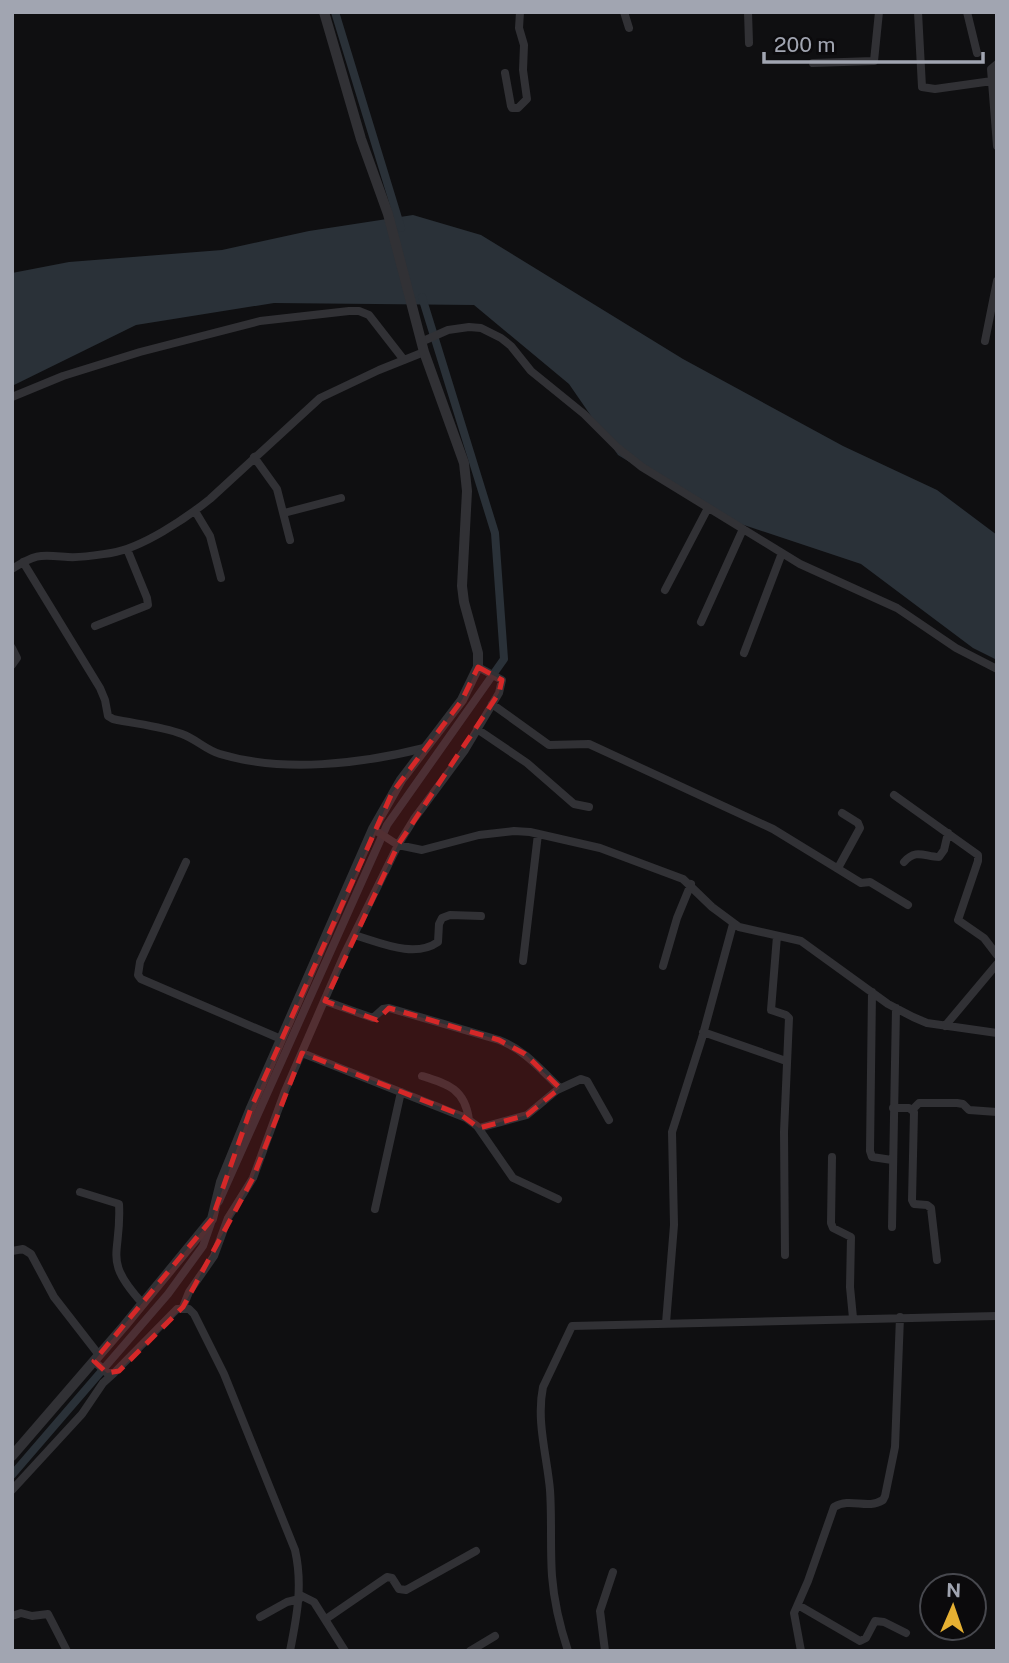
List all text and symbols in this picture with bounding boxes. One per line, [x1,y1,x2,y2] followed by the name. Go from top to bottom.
[764,21,983,65] scale bar
[774,32,835,57] text: 200 m
[918,1572,988,1642] north arrow
[946,1579,961,1601] text: N

